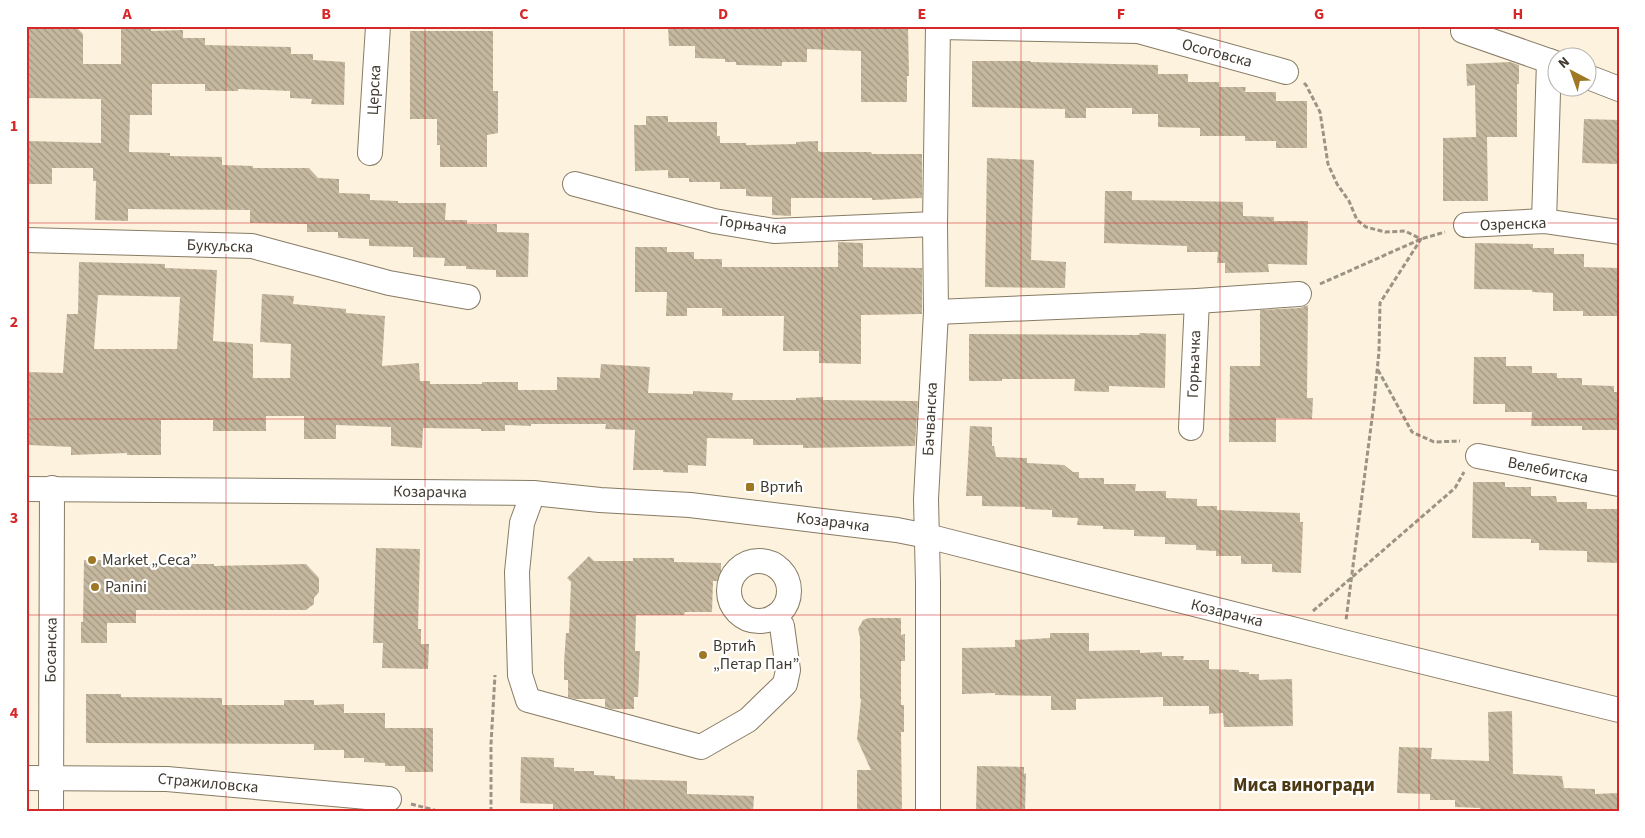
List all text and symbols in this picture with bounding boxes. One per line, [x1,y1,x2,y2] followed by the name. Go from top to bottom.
[121,3,132,25] text: A
[321,3,331,25] text: B
[519,3,529,25] text: C
[718,3,728,25] text: D
[918,3,926,25] text: E
[1117,3,1125,25] text: F
[1314,3,1324,25] text: G
[1513,3,1523,25] text: H
[1179,33,1255,73] street label: Осоговска
[1548,48,1598,98] north arrow
[1554,52,1574,74] text: N
[362,64,386,116] street label: Церска
[10,115,18,137] text: 1
[718,210,788,240] street label: Горњачка
[1479,212,1547,236] street label: Озренска
[186,234,254,258] street label: Букуљска
[10,311,18,333] text: 2
[1182,330,1206,398] street label: Горњачка
[917,382,943,456] street label: Бачванска
[1506,451,1590,489] street label: Велебитска
[760,476,803,498] place label: Вртић
[393,480,467,504] street label: Козарачка
[744,481,756,493] marker: Вртић
[10,507,18,529] text: 3
[795,507,871,537] street label: Козарачка
[102,549,197,571] place label: Market „Ceca”
[86,554,98,566] marker: Market „Ceca”
[105,576,147,598] place label: Panini
[89,581,101,593] marker: Panini
[1189,593,1265,633] street label: Козарачка
[39,617,63,683] street label: Босанска
[713,635,799,675] place label: Вртић „Петар Пан”
[697,649,709,661] marker: Вртић „Петар Пан”
[10,702,19,724] text: 4
[157,768,259,798] street label: Стражиловска
[1233,772,1375,799] district label: Миса виногради

